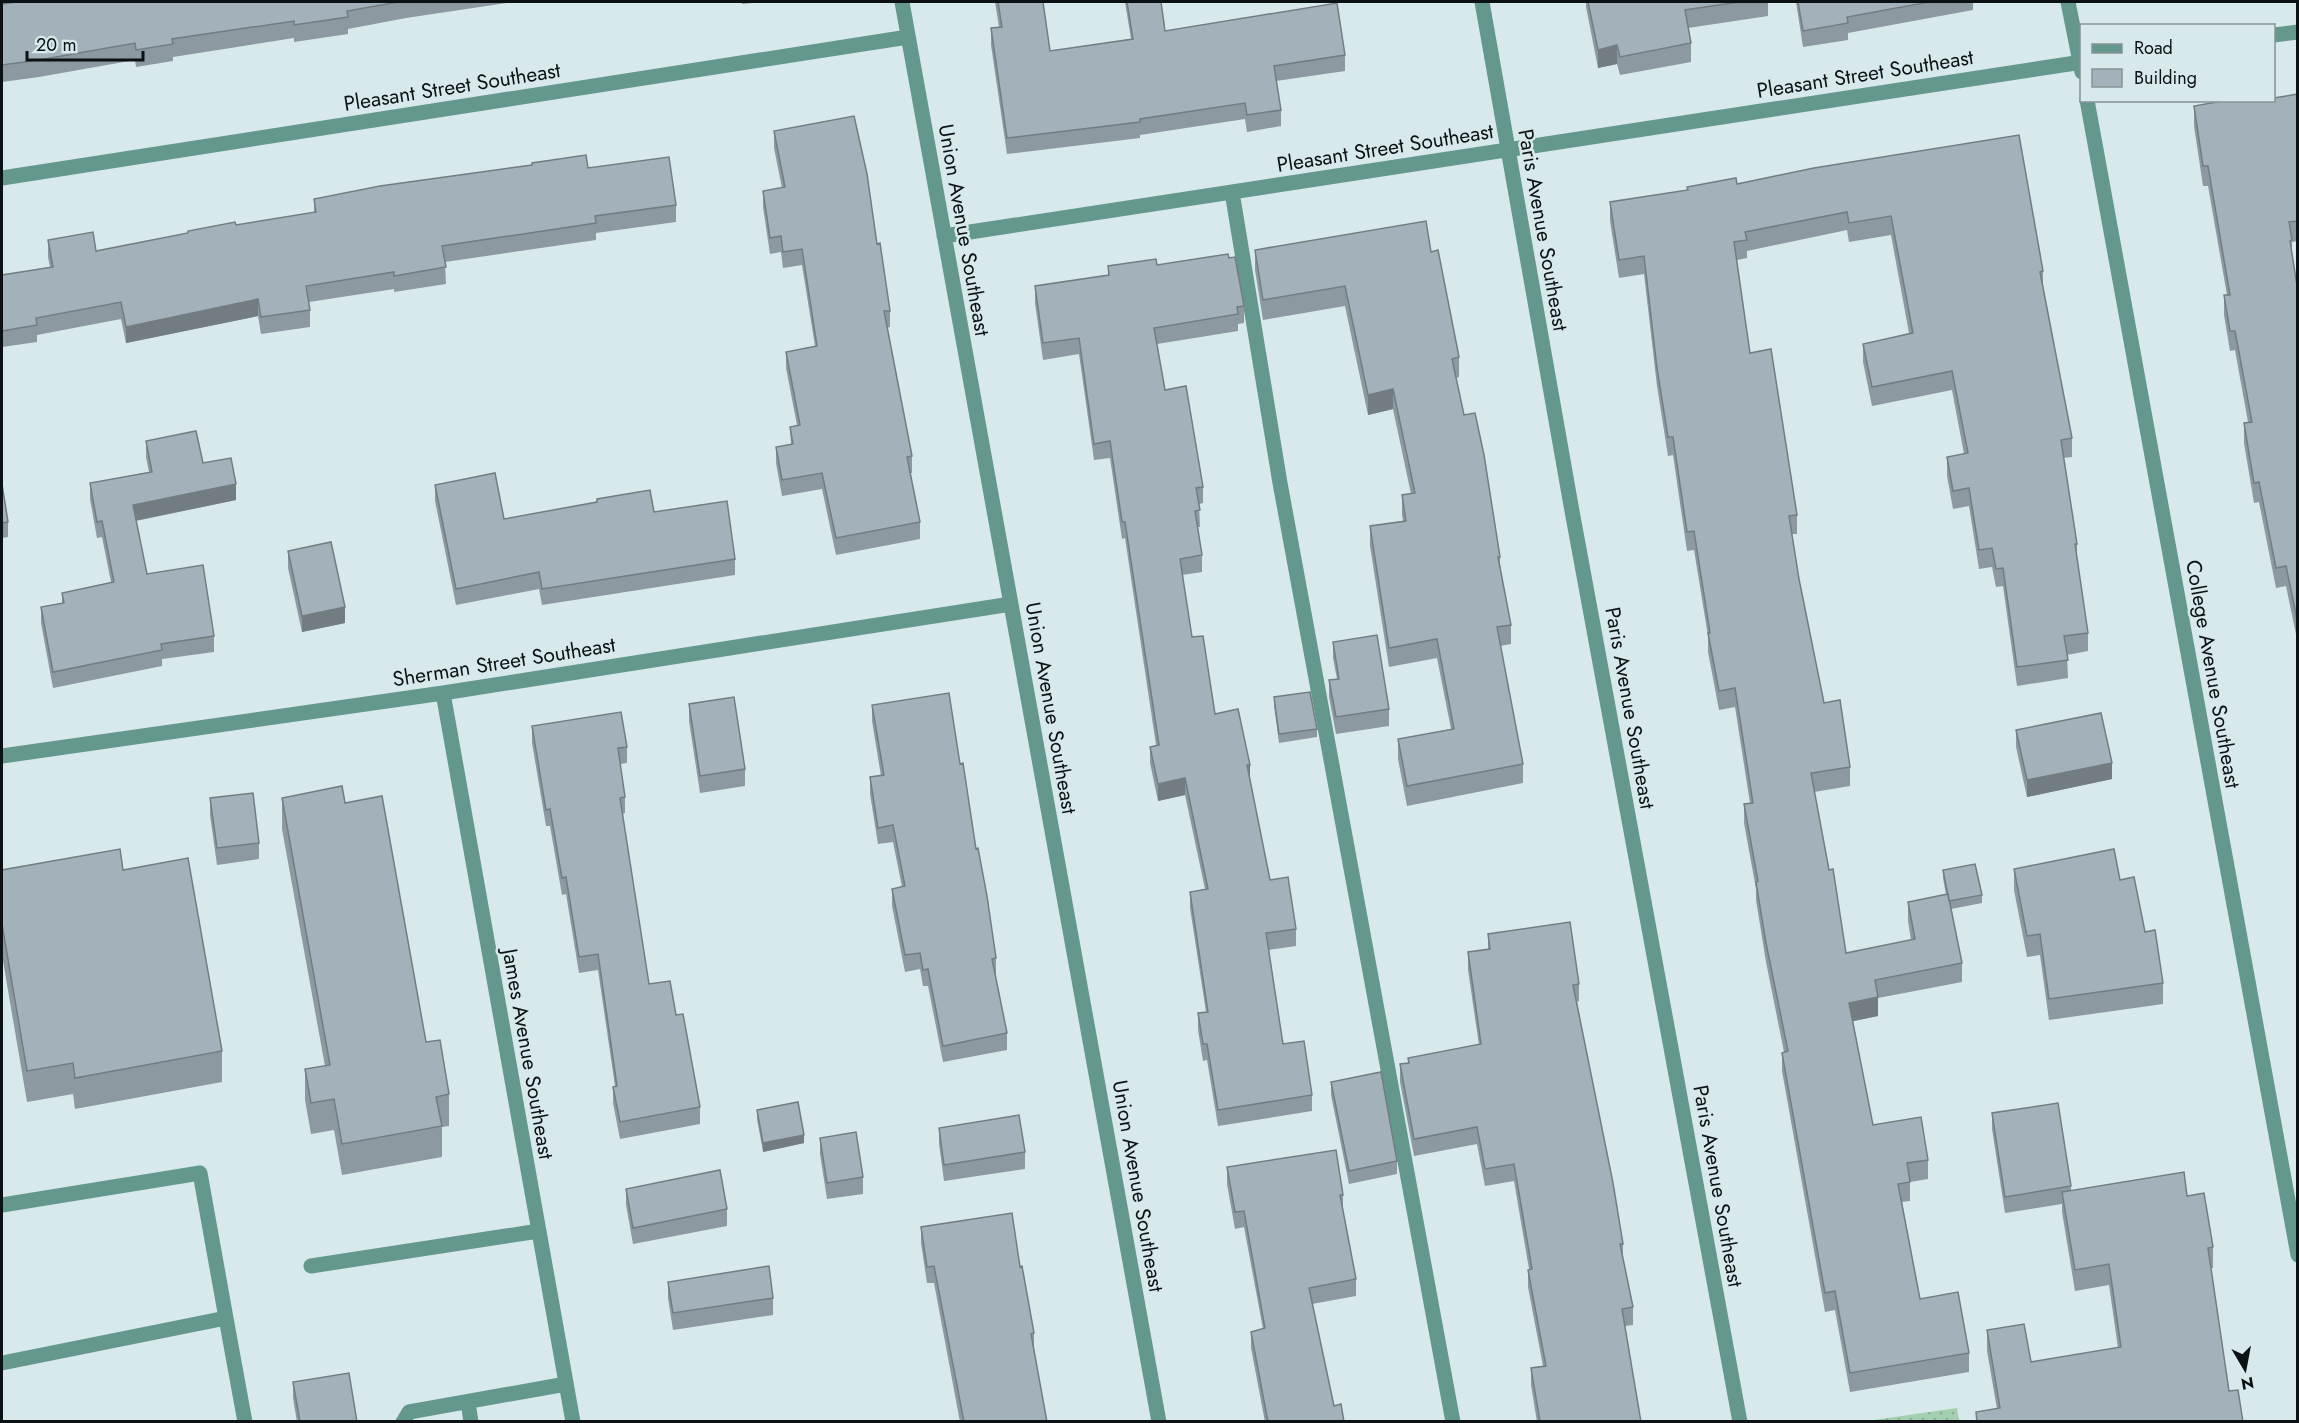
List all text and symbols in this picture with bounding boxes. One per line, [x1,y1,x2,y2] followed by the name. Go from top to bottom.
[27,24,142,62] scale bar
[2080,24,2275,102] legend
[36,32,76,58] text: 20 m
[2134,35,2173,61] text: Road
[1754,42,1976,106] street label: Pleasant Street Southeast
[341,55,563,119] street label: Pleasant Street Southeast
[2134,65,2197,91] text: Building
[1274,116,1496,180] street label: Pleasant Street Southeast
[931,122,997,338] street label: Union Avenue Southeast
[1510,127,1576,333] street label: Paris Avenue Southeast
[2178,557,2248,791] street label: College Avenue Southeast
[1018,600,1084,816] street label: Union Avenue Southeast
[1597,605,1663,811] street label: Paris Avenue Southeast
[390,630,618,694] street label: Sherman Street Southeast
[494,943,561,1162] street label: James Avenue Southeast
[1105,1078,1171,1294] street label: Union Avenue Southeast
[1685,1083,1751,1289] street label: Paris Avenue Southeast
[2215,1339,2275,1399] north arrow
[2239,1371,2256,1396] text: N

